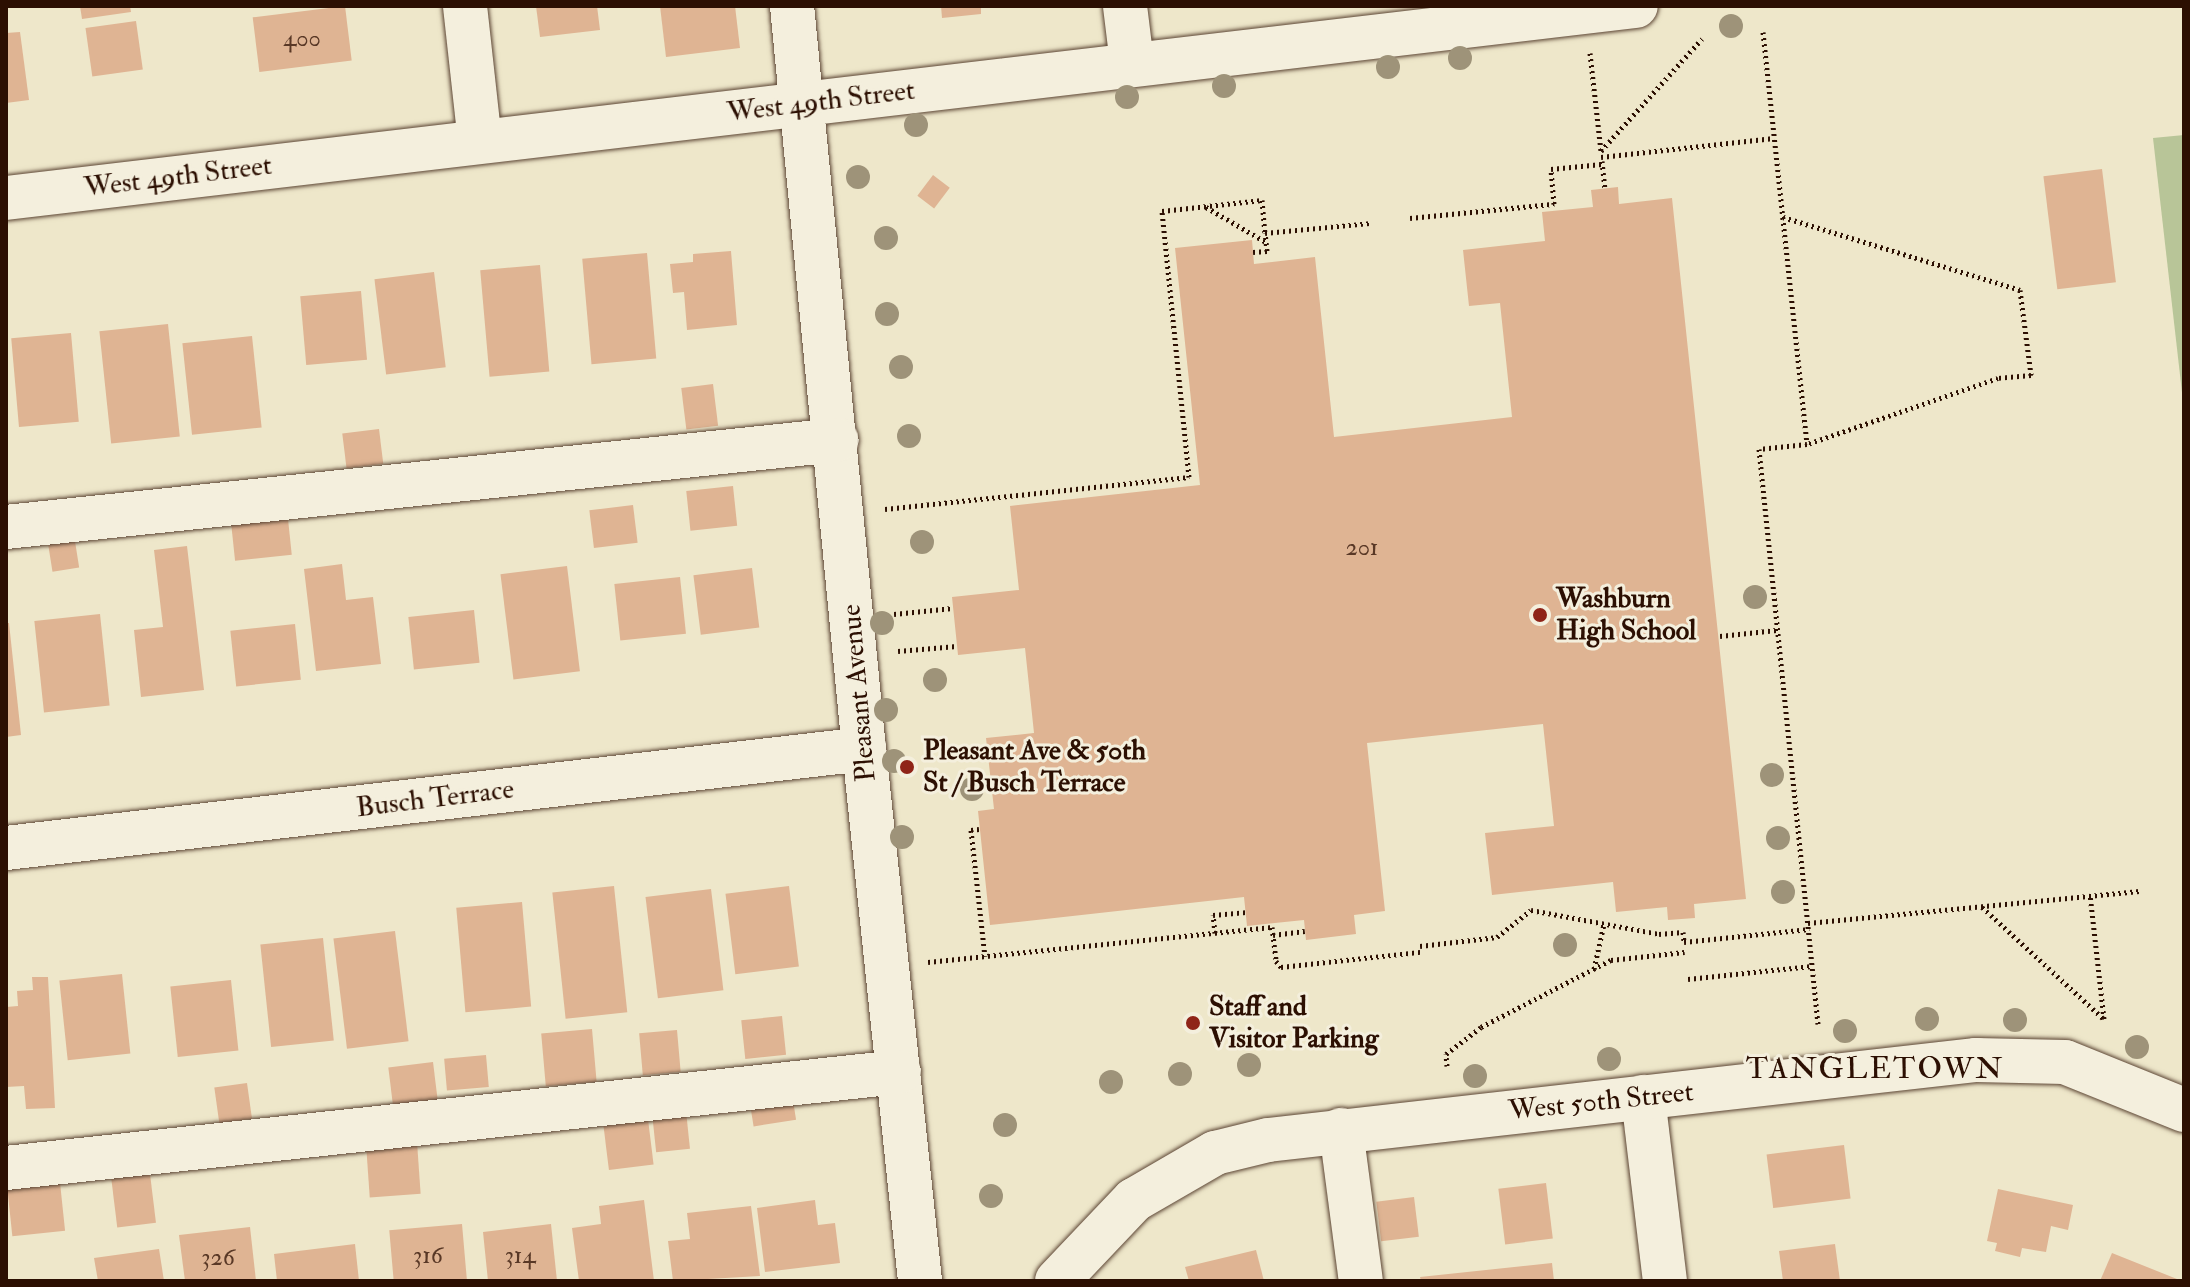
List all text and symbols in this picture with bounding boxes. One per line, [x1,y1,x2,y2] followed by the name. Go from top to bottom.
[283,25,321,53] house number: 400
[725,74,917,130] street label: West 49th Street
[82,149,274,205] street label: West 49th Street
[1346,534,1378,562] house number: 201
[1556,582,1696,648] place label: Washburn High School
[835,603,883,783] street label: Pleasant Avenue
[1531,606,1549,624] marker: Washburn High School
[923,734,1146,800] place label: Pleasant Ave & 50th St / Busch Terrace
[898,758,916,776] marker: Pleasant Ave & 50th St / Busch Terrace
[354,773,516,825] street label: Busch Terrace
[1209,990,1378,1056] place label: Staff and Visitor Parking
[1184,1014,1202,1032] marker: Staff and Visitor Parking
[1746,1051,2004,1087] district label: TANGLETOWN
[1507,1076,1695,1128] street label: West 50th Street
[413,1242,443,1270] house number: 316
[505,1242,535,1270] house number: 314
[201,1244,235,1272] house number: 326

